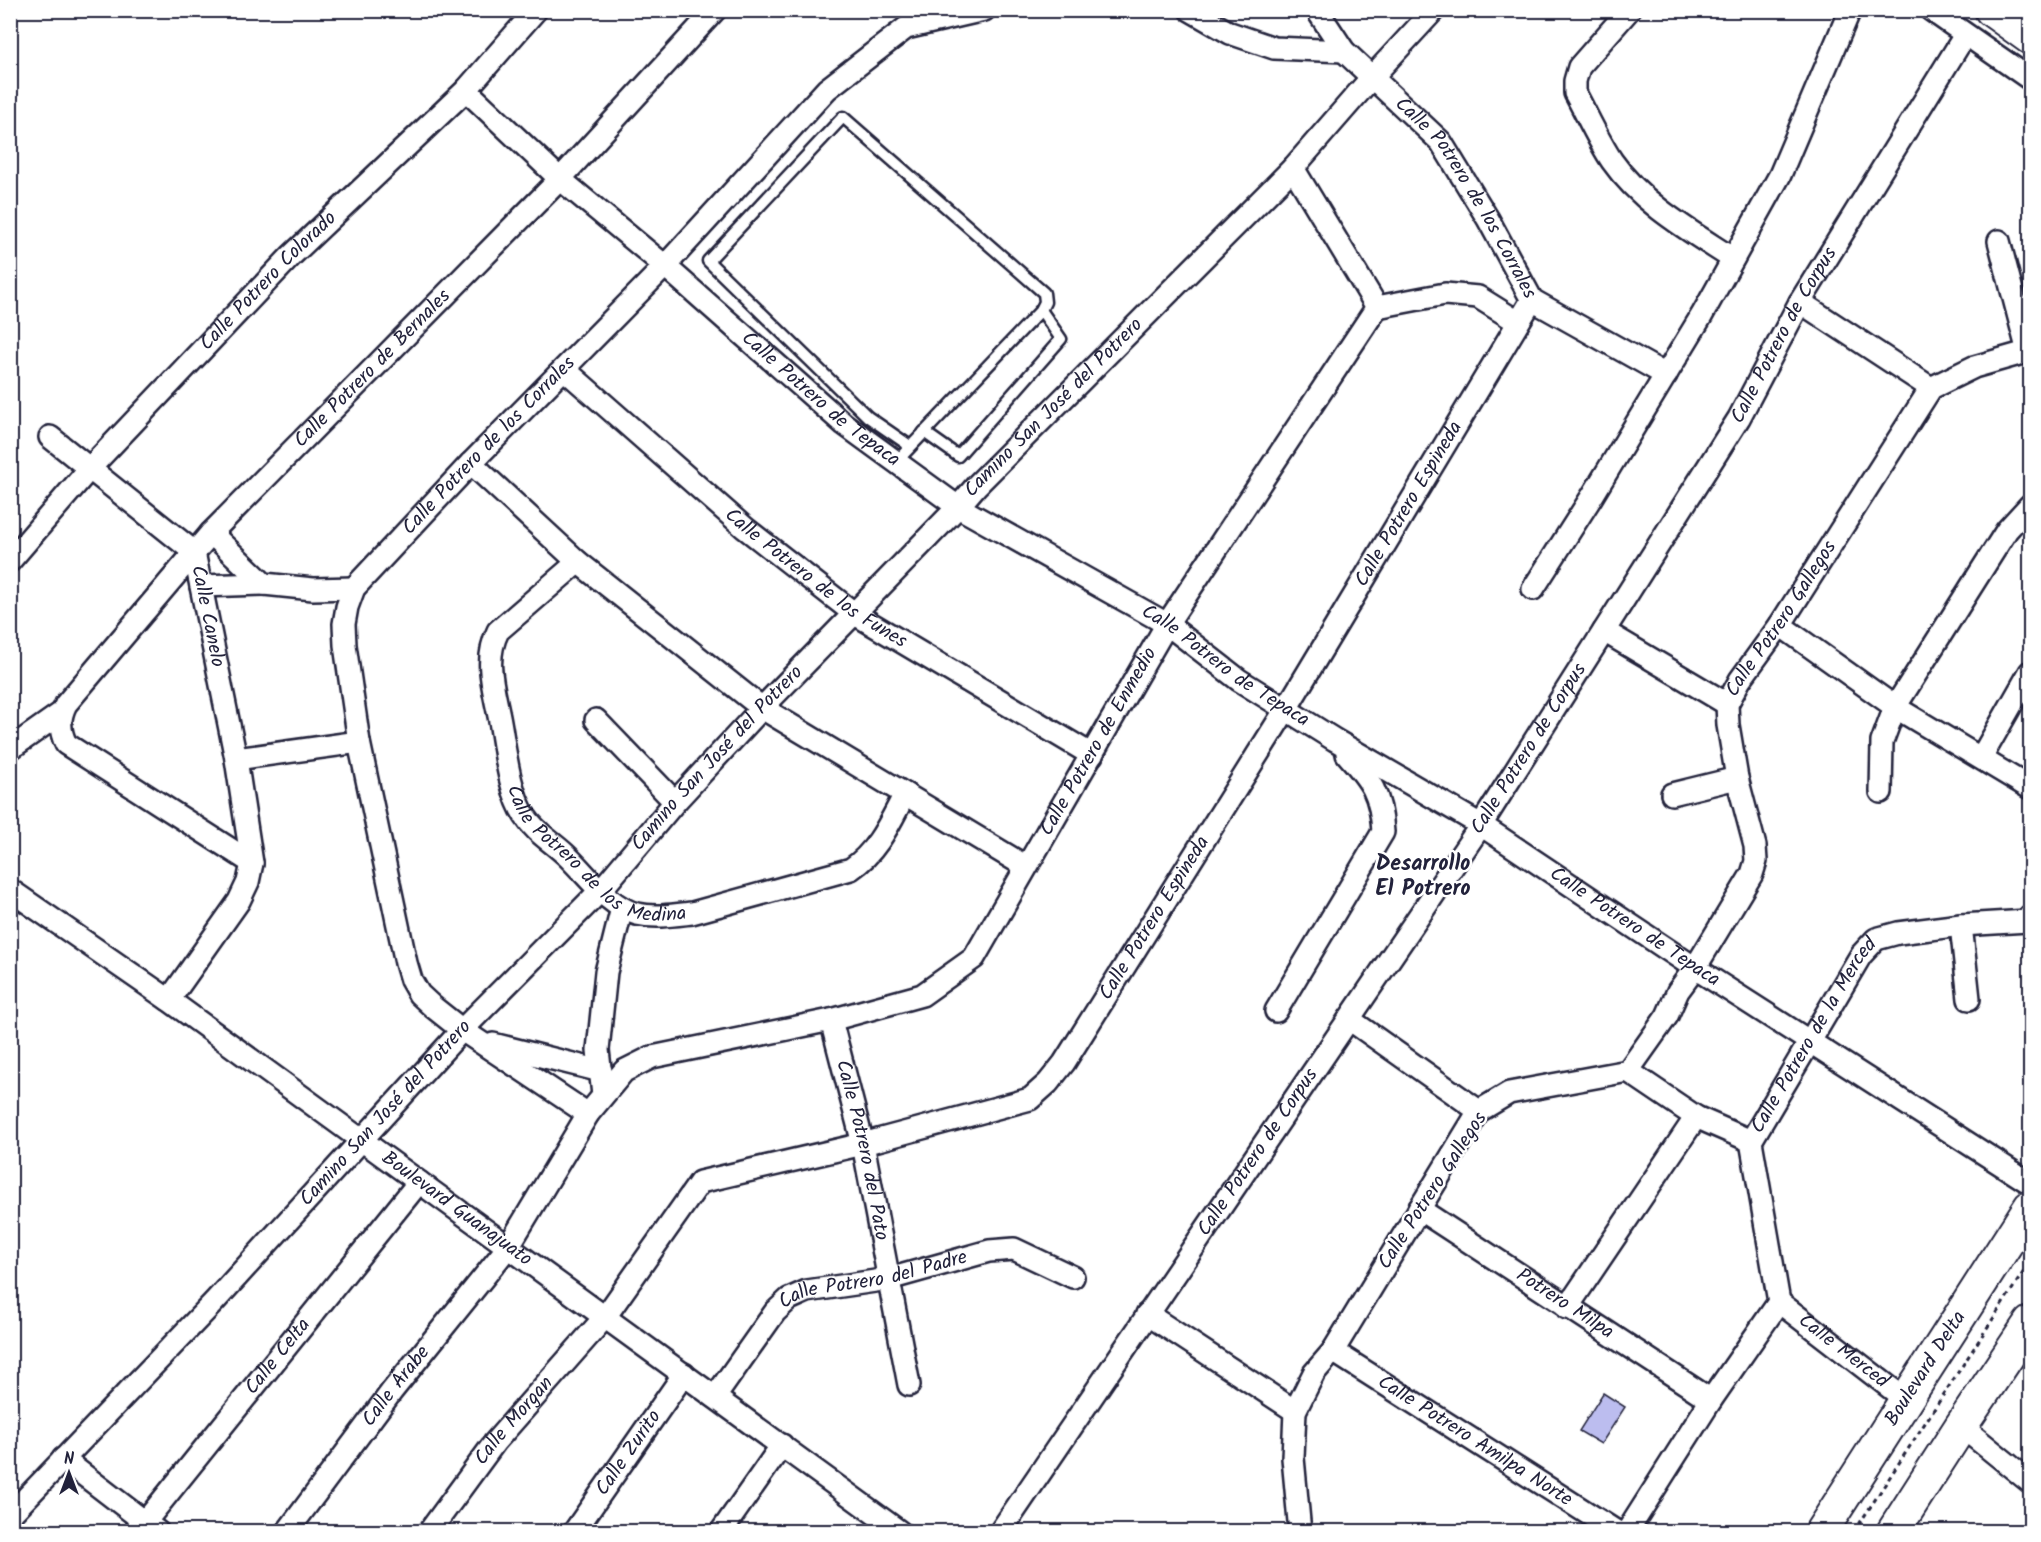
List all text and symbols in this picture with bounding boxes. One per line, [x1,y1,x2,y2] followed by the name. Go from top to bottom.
[1387,90,1545,305] street label: Calle Potrero de los Corrales
[192,204,345,359] street label: Calle Potrero Colorado
[1723,241,1846,430] street label: Calle Potrero de Corpus
[287,282,459,456] street label: Calle Potrero de Bernales
[957,311,1151,505] street label: Camino San José del Potrero
[734,324,907,476] street label: Calle Potrero de Tepaca
[395,349,584,543] street label: Calle Potrero de los Corrales
[1347,415,1472,593] street label: Calle Potrero Espineda
[717,500,913,658] street label: Calle Potrero de los Funes
[1718,534,1846,703] street label: Calle Potrero Gallegos
[181,563,233,670] street label: Calle Canelo
[1135,597,1316,736] street label: Calle Potrero de Tepaca
[1032,641,1166,842] street label: Calle Potrero de Enmedio
[1463,657,1596,841] street label: Calle Potrero de Corpus
[624,658,811,859] street label: Camino San José del Potrero
[497,781,688,932] street label: Calle Potrero de los Medina
[1091,830,1218,1007] street label: Calle Potrero Espineda
[1375,847,1471,907] district label: Desarrollo El Potrero
[1543,859,1726,996] street label: Calle Potrero de Tepaca
[1743,930,1886,1140] street label: Calle Potrero de la Merced
[292,1013,479,1214] street label: Camino San José del Potrero
[826,1057,897,1243] street label: Calle Potrero del Pato
[1189,1061,1327,1243] street label: Calle Potrero de Corpus
[1370,1105,1496,1276] street label: Calle Potrero Gallegos
[374,1143,539,1275] street label: Boulevard Guanajuato
[771,1242,971,1317] street label: Calle Potrero del Padre
[1509,1260,1620,1348] street label: Potrero Milpa
[1877,1305,1975,1433] street label: Boulevard Delta
[1791,1306,1896,1398] street label: Calle Merced
[237,1311,319,1402] street label: Calle Celta
[354,1339,438,1434] street label: Calle Árabe
[1371,1367,1579,1516] street label: Calle Potrero Amilpa Norte
[467,1369,562,1473] street label: Calle Morgan
[588,1404,670,1503] street label: Calle Zurito
[39,1443,99,1503] north arrow
[64,1447,74,1472] text: N

